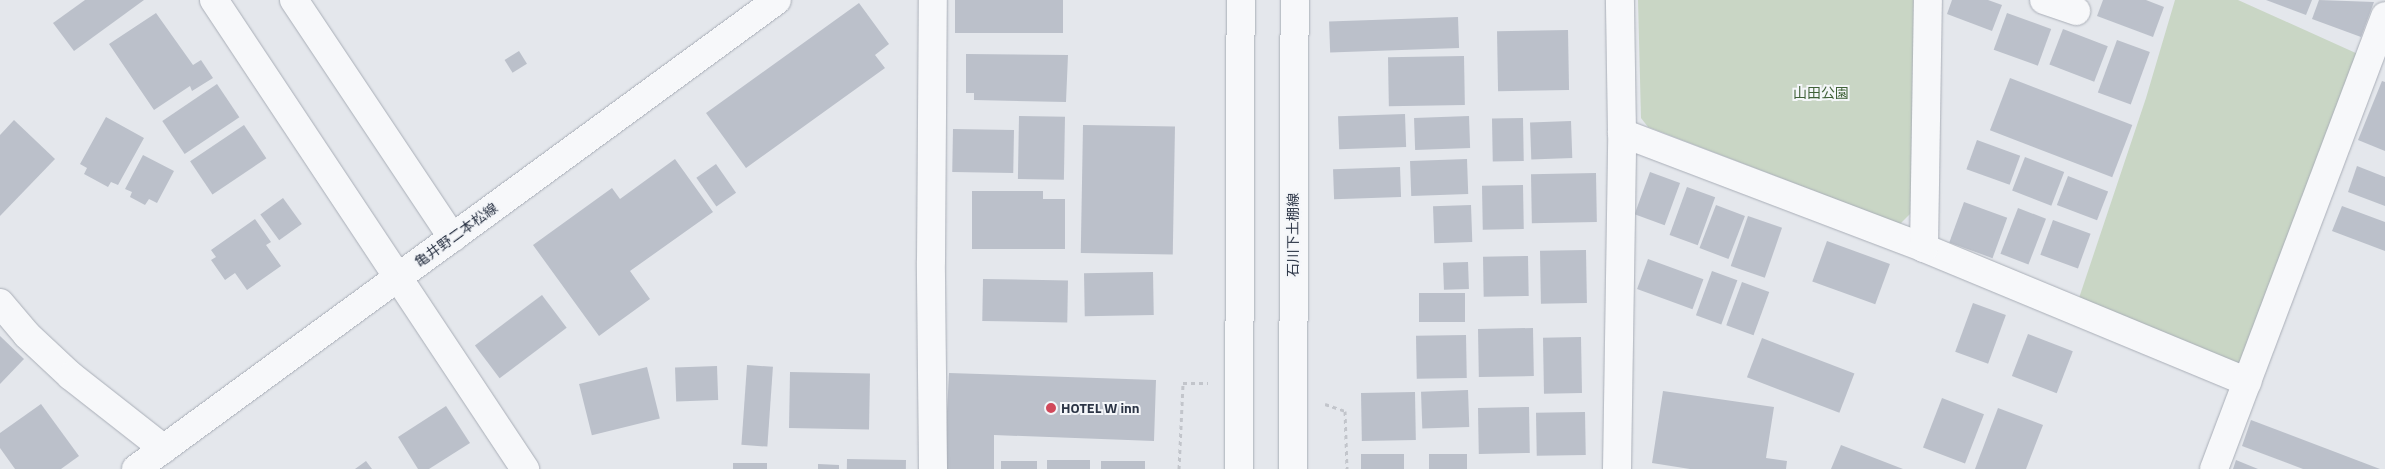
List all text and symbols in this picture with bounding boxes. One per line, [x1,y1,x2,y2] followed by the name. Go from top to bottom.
[1793,85,1849,101] park label: 山田公園
[1285,193,1301,277] street label: 石川下土棚線
[411,199,501,271] street label: 亀井野二本松線
[1061,400,1140,416] place label: HOTEL W inn
[1045,402,1057,414] marker: HOTEL W inn

